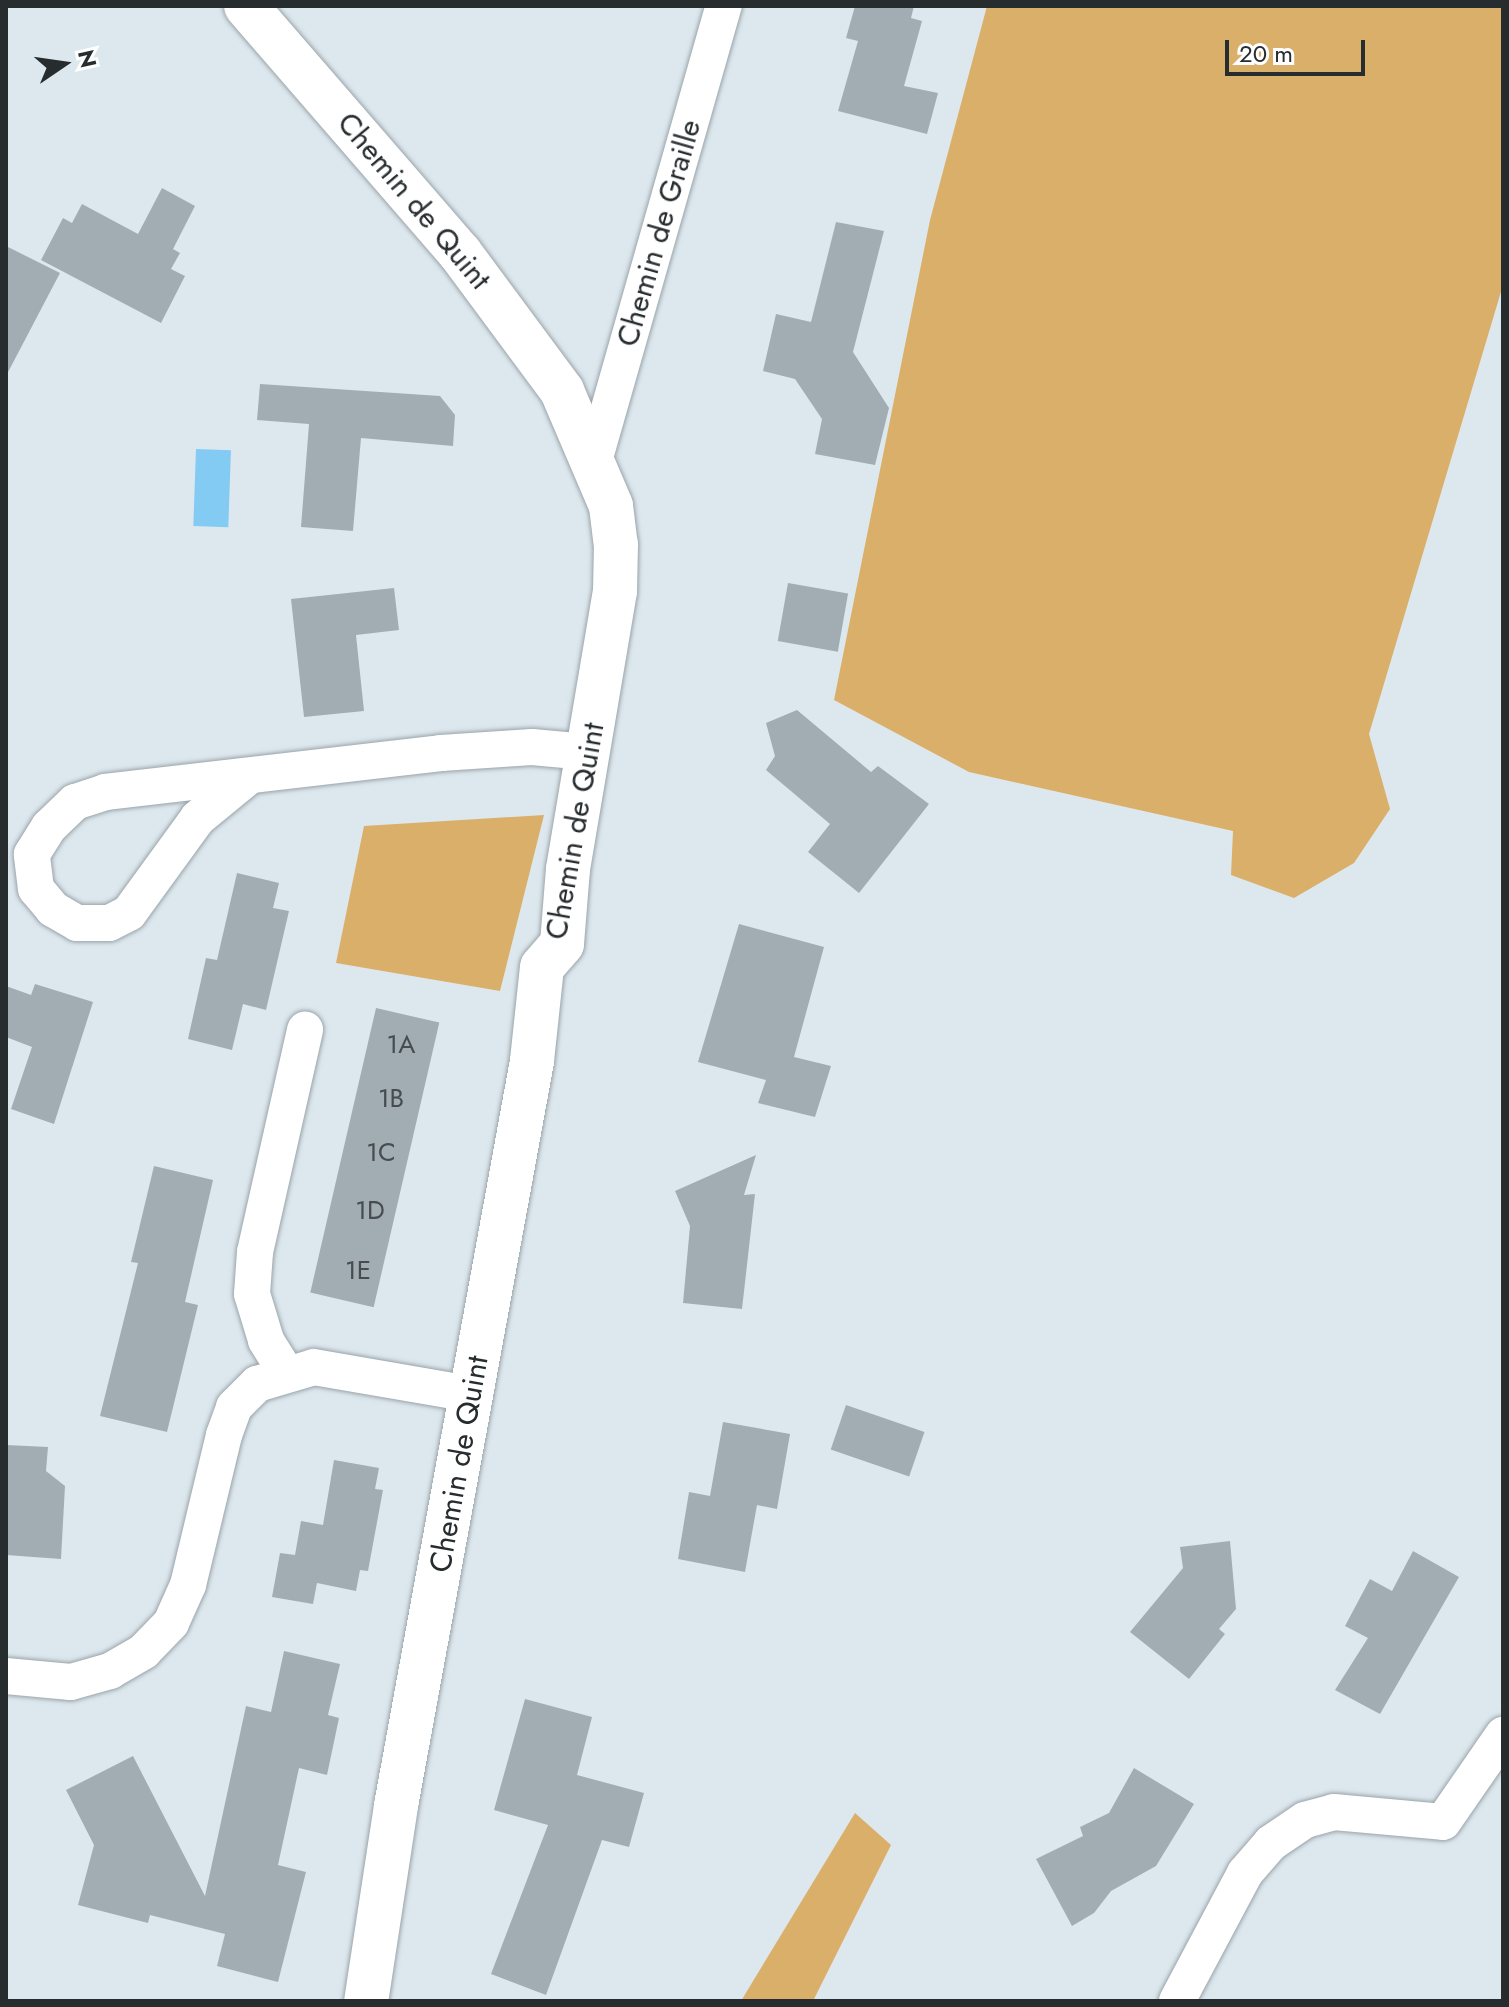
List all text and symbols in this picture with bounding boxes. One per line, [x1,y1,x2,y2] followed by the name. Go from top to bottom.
[24,24,104,104] north arrow
[1229,24,1369,74] scale bar
[1239,36,1293,71] text: 20 m
[70,46,105,71] text: N
[330,105,498,297] street label: Chemin de Quint
[609,115,709,351] street label: Chemin de Graille
[538,720,612,942] street label: Chemin de Quint
[387,1029,415,1061] house number: 1A
[378,1083,404,1115] house number: 1B
[366,1137,396,1169] house number: 1C
[355,1195,385,1227] house number: 1D
[345,1255,371,1287] house number: 1E
[422,1353,496,1575] street label: Chemin de Quint

